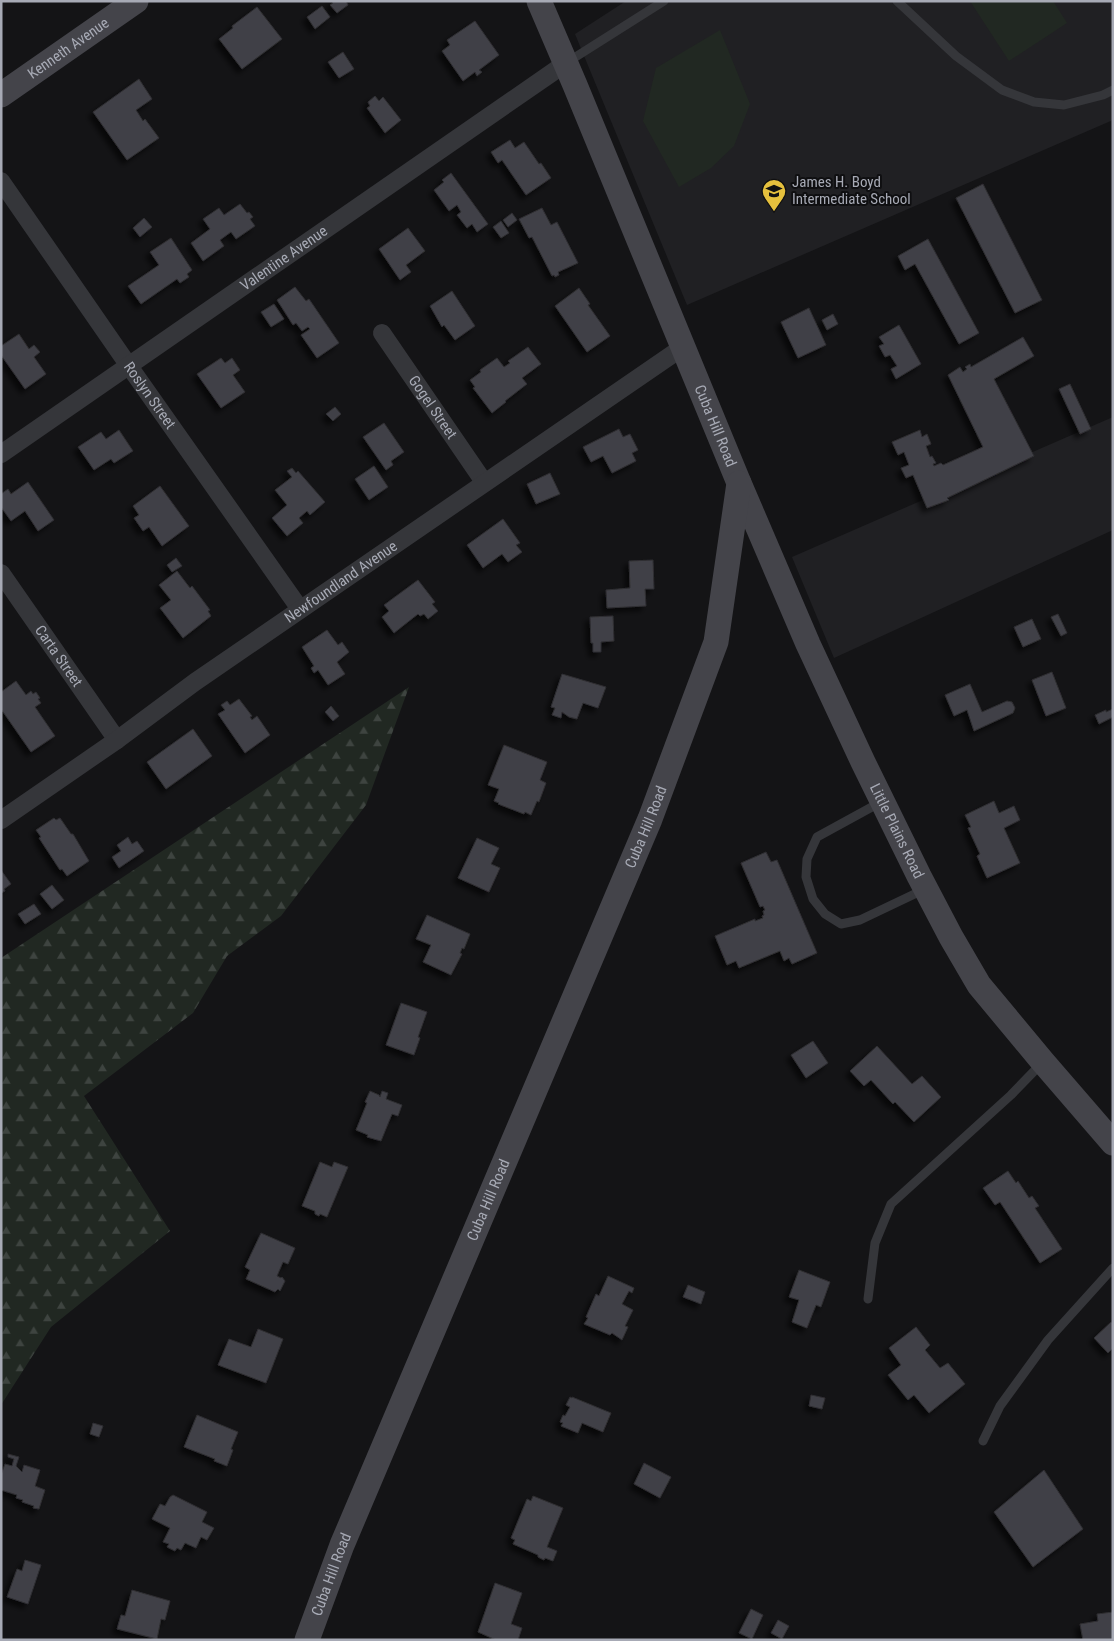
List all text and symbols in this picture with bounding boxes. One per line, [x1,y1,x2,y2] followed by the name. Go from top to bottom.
[24,14,112,83] street label: Kenneth Avenue
[792,173,911,208] place label: James H. Boyd Intermediate School
[761,178,787,212] school or university icon: James H. Boyd Intermediate School
[237,222,331,295] street label: Valentine Avenue
[120,358,180,433] street label: Roslyn Street
[405,372,461,442] street label: Gogel Street
[691,382,740,470] street label: Cuba Hill Road
[281,537,400,627] street label: Newfoundland Avenue
[31,622,86,690] street label: Carta Street
[866,780,928,881] street label: Little Plains Road
[621,783,671,871] street label: Cuba Hill Road
[463,1156,514,1244] street label: Cuba Hill Road
[308,1530,355,1618] street label: Cuba Hill Road

